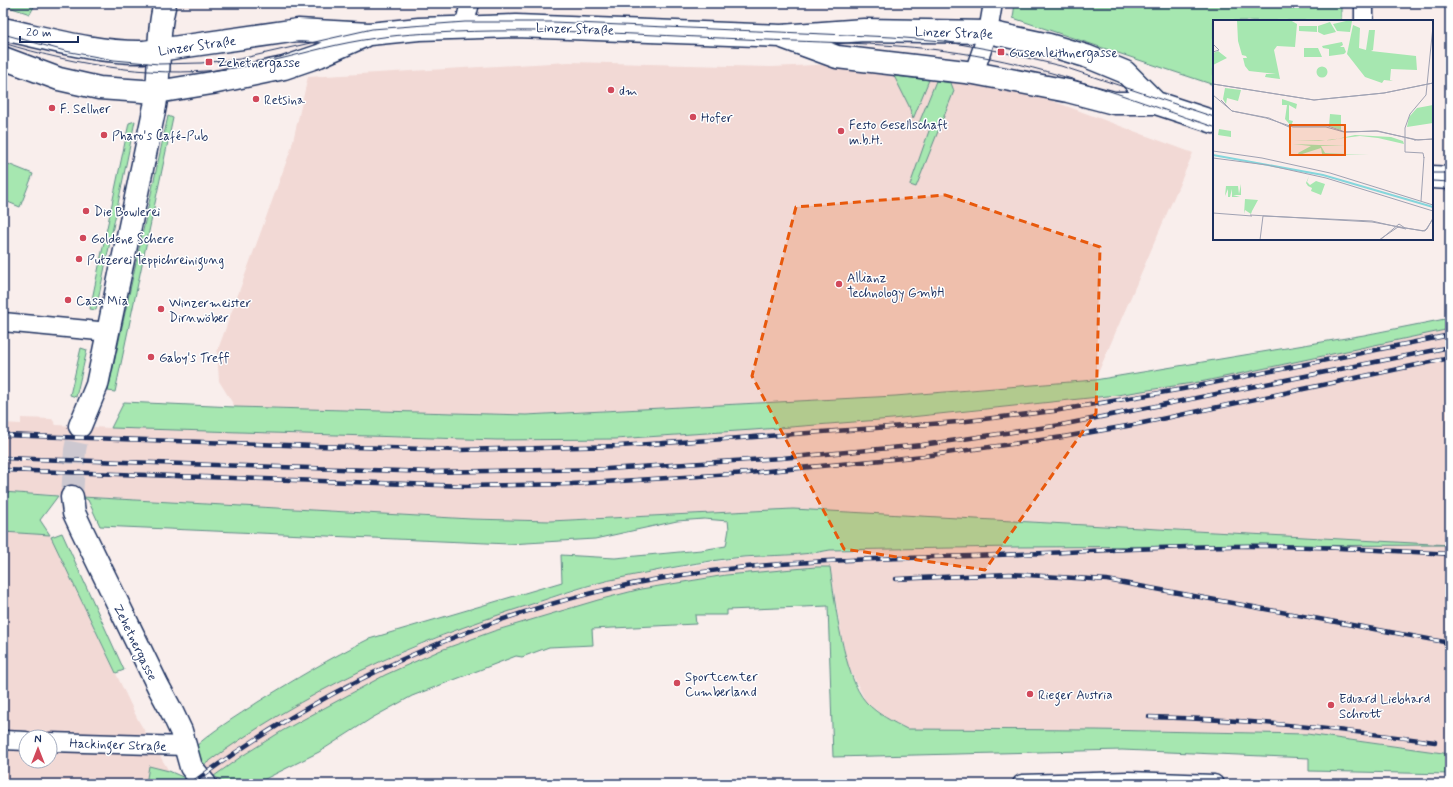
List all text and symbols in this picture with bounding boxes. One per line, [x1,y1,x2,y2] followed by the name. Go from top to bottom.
[20,18,78,44] scale bar
[536,20,614,39] street label: Linzer Straße
[1213,20,1433,240] inset map
[915,24,993,43] street label: Linzer Straße
[26,25,52,41] text: 20 m
[157,33,237,60] street label: Linzer Straße
[1009,45,1118,63] place label: Gusenleithnergasse
[996,47,1006,57] marker: Gusenleithnergasse
[217,55,300,73] place label: Zehetnergasse
[204,57,214,67] marker: Zehetnergasse
[619,83,637,100] place label: dm
[606,85,616,95] marker: dm
[264,92,305,109] place label: Retsina
[251,94,261,104] marker: Retsina
[60,101,111,118] place label: F. Sellner
[47,103,57,113] marker: F. Sellner
[701,110,734,127] place label: Hofer
[688,112,698,122] marker: Hofer
[849,117,948,149] place label: Festo Gesellschaft m.b.H.
[836,126,846,136] marker: Festo Gesellschaft m.b.H.
[112,128,208,145] place label: Pharo's Café-Pub
[99,130,109,140] marker: Pharo's Café-Pub
[94,204,160,221] place label: Die Bowlerei
[81,206,91,216] marker: Die Bowlerei
[91,231,174,248] place label: Goldene Schere
[78,233,88,243] marker: Goldene Schere
[87,252,224,271] place label: Putzerei Teppichreinigung
[74,254,84,264] marker: Putzerei Teppichreinigung
[847,270,944,303] place label: Allianz Technology GmbH
[834,279,844,289] marker: Allianz Technology GmbH
[76,293,129,310] place label: Casa Mia
[63,295,73,305] marker: Casa Mia
[169,295,252,327] place label: Winzermeister Dirnwöber
[156,304,166,314] marker: Winzermeister Dirnwöber
[159,350,230,367] place label: Gaby's Treff
[146,352,156,362] marker: Gaby's Treff
[108,602,161,684] street label: Zehetnergasse
[685,669,758,701] place label: Sportcenter Cumberland
[672,678,682,688] marker: Sportcenter Cumberland
[1038,687,1113,706] place label: Rieger Austria
[1025,689,1035,699] marker: Rieger Austria
[1339,691,1430,723] place label: Eduard Liebhard Schrott
[1326,700,1336,710] marker: Eduard Liebhard Schrott
[18,729,58,769] north arrow
[34,733,42,747] text: N
[69,735,167,758] street label: Hackinger Straße

